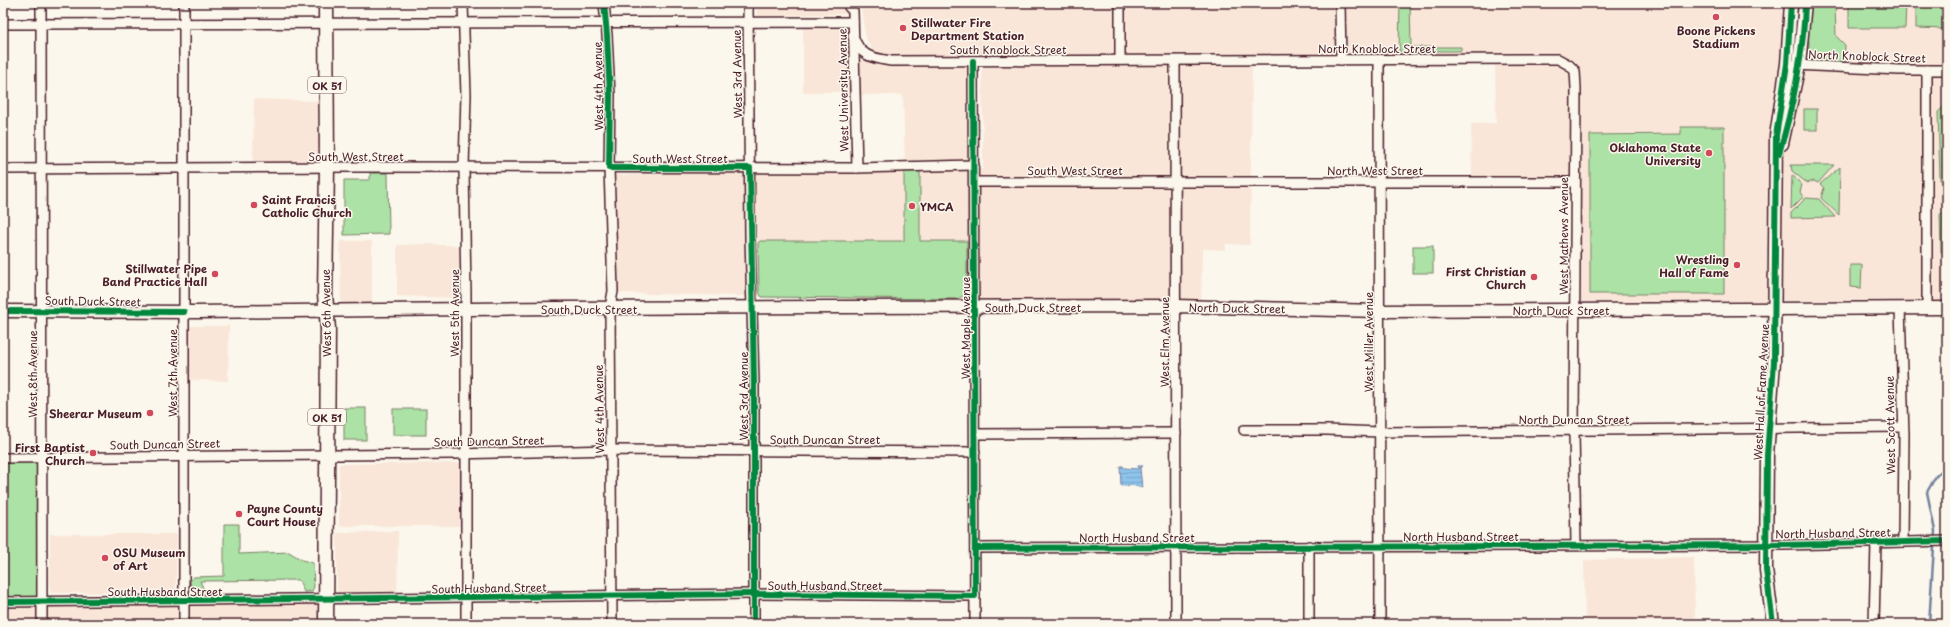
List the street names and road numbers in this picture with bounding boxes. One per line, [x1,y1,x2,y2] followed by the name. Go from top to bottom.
[833,28,853,152] street label: West University Avenue
[728,29,746,119] street label: West 3rd Avenue
[1318,40,1436,57] street label: North Knoblock Street
[589,41,607,131] street label: West 4th Avenue
[949,41,1067,58] street label: South Knoblock Street
[1808,45,1927,67] street label: North Knoblock Street
[308,77,346,93] road number: OK 51
[308,148,404,165] street label: South West Street
[632,150,728,167] street label: South West Street
[1027,162,1123,179] street label: South West Street
[1327,162,1423,179] street label: North West Street
[1555,177,1572,295] street label: West Mathews Avenue
[317,269,335,357] street label: West 6th Avenue
[446,269,463,357] street label: West 5th Avenue
[957,277,974,379] street label: West Maple Avenue
[45,292,142,310] street label: South Duck Street
[1360,292,1377,392] street label: West Miller Avenue
[1156,297,1173,387] street label: West Elm Avenue
[985,299,1082,316] street label: South Duck Street
[1188,299,1286,317] street label: North Duck Street
[541,301,638,318] street label: South Duck Street
[1513,302,1610,319] street label: North Duck Street
[1749,323,1773,461] street label: West Hall of Fame Avenue
[164,329,181,417] street label: West 7th Avenue
[24,330,41,418] street label: West 8th Avenue
[735,352,752,440] street label: West 3rd Avenue
[590,364,608,454] street label: West 4th Avenue
[1881,376,1899,474] street label: West Scott Avenue
[308,409,346,425] road number: OK 51
[1518,411,1630,428] street label: North Duncan Street
[770,431,881,448] street label: South Duncan Street
[434,432,545,450] street label: South Duncan Street
[110,435,221,453] street label: South Duncan Street
[1775,523,1892,543] street label: North Husband Street
[1403,528,1519,545] street label: North Husband Street
[1079,529,1195,546] street label: North Husband Street
[767,577,883,594] street label: South Husband Street
[431,578,547,598] street label: South Husband Street
[107,583,223,600] street label: South Husband Street

